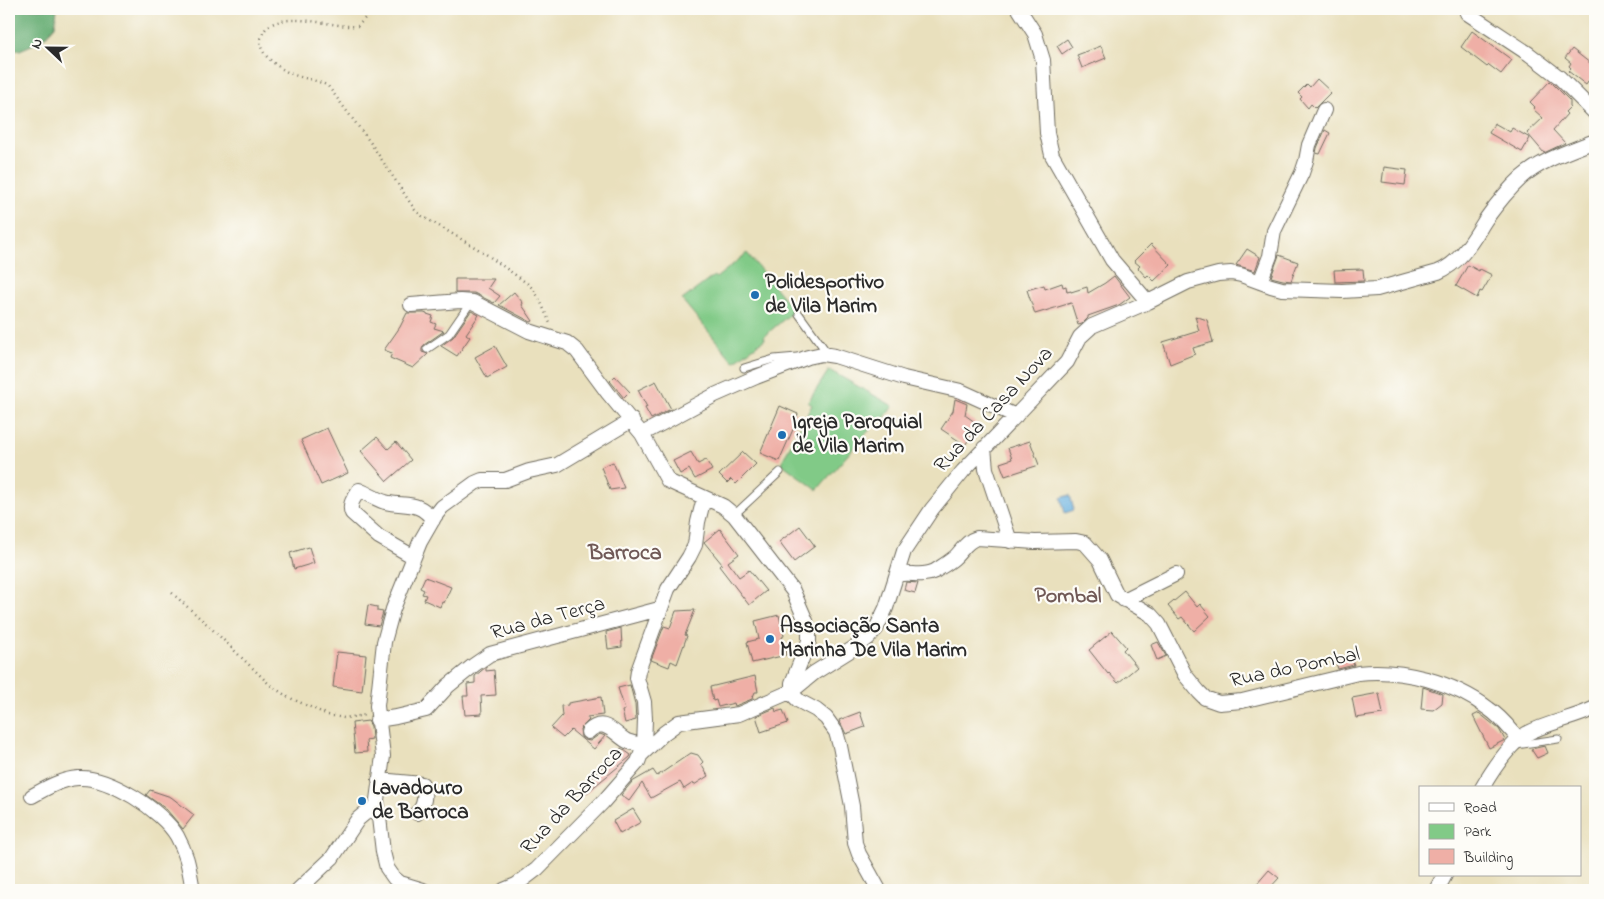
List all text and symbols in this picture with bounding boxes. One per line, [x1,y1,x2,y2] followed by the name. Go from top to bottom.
[22,22,72,72] north arrow
[26,35,49,52] text: N
[765,268,884,322] place label: Polidesportivo de Vila Marim
[749,289,761,301] marker: Polidesportivo de Vila Marim
[927,340,1061,480] street label: Rua da Casa Nova
[792,408,923,462] place label: Igreja Paroquial de Vila Marim
[776,429,788,441] marker: Igreja Paroquial de Vila Marim
[587,538,662,570] district label: Barroca
[1034,581,1102,613] district label: Pombal
[488,589,608,649] street label: Rua da Terça
[780,612,967,666] place label: Associação Santa Marinha De Vila Marim
[764,633,776,645] marker: Associação Santa Marinha De Vila Marim
[1227,640,1363,696] street label: Rua do Pombal
[514,740,630,862] street label: Rua da Barroca
[372,774,469,828] place label: Lavadouro de Barroca
[1419,786,1582,876] legend
[356,795,368,807] marker: Lavadouro de Barroca
[1464,797,1497,819] text: Road
[1464,821,1492,843] text: Park
[1463,847,1513,870] text: Building

